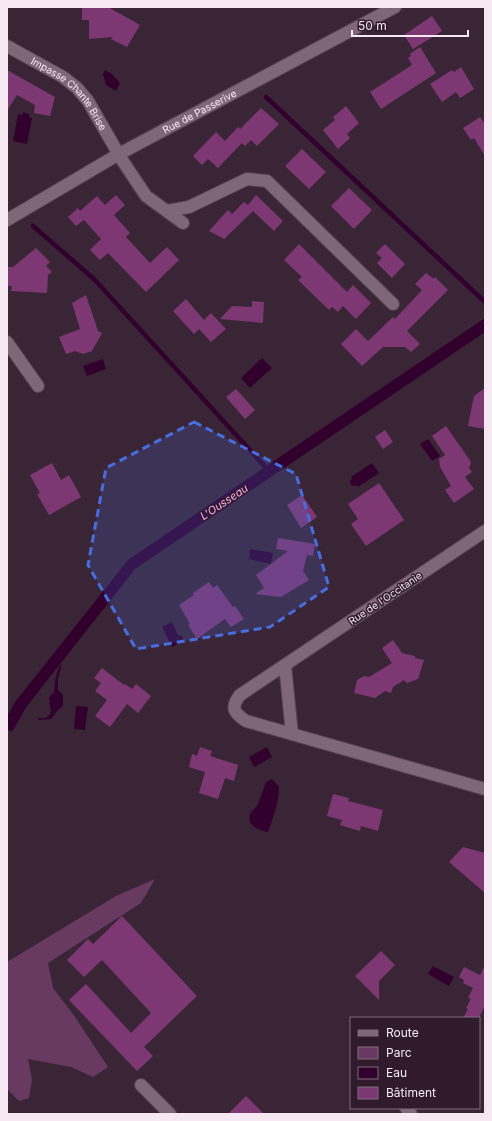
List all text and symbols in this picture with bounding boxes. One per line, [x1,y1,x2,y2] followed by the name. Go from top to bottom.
[352,12,468,38] scale bar
[358,18,387,33] text: 50 m
[29,55,110,133] street label: Impasse Chante Brise
[160,87,238,136] street label: Rue de Passerive
[197,481,251,523] water label: L'Ousseau
[346,569,424,627] street label: Rue de l'Occitanie
[350,1017,480,1109] legend
[386,1025,419,1040] text: Route
[386,1045,412,1060] text: Parc
[386,1065,407,1080] text: Eau
[386,1085,436,1100] text: Bâtiment

